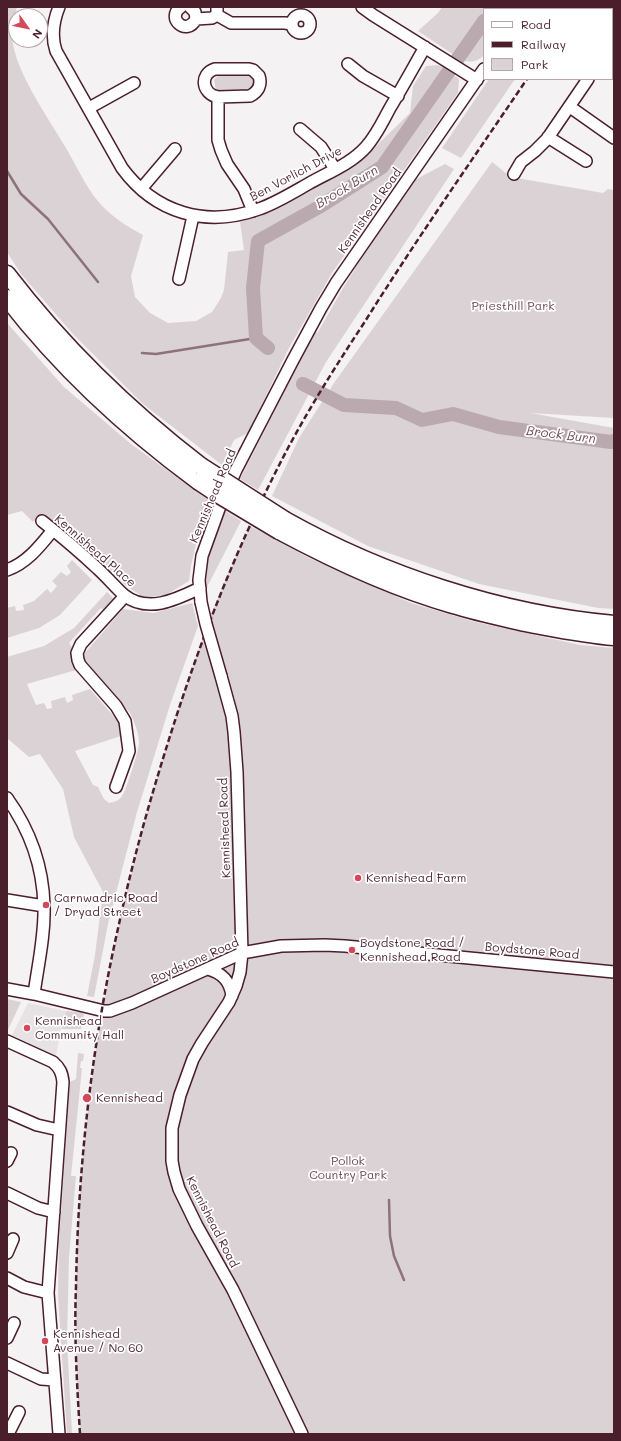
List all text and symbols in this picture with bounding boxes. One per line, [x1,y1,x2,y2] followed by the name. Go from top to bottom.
[8,8,48,48] north arrow
[483,8,613,80] legend
[521,16,551,32] text: Road
[29,27,46,42] text: N
[521,36,566,52] text: Railway
[521,56,548,72] text: Park
[247,144,345,204] street label: Ben Vorlich Drive
[313,162,381,212] water label: Brock Burn
[335,166,405,256] street label: Kennishead Road
[471,299,555,313] park label: Priesthill Park
[525,423,597,447] water label: Brock Burn
[187,447,239,545] street label: Kennishead Road
[51,512,139,590] street label: Kennishead Place
[216,778,234,878] street label: Kennishead Road
[366,871,466,885] place label: Kennishead Farm
[353,873,363,883] marker: Kennishead Farm
[54,891,158,919] place label: Carnwadric Road / Dryad Street
[41,900,51,910] marker: Carnwadric Road / Dryad Street
[149,935,241,987] street label: Boydstone Road
[360,936,465,964] place label: Boydstone Road / Kennishead Road
[484,940,580,962] street label: Boydstone Road
[347,945,357,955] marker: Boydstone Road / Kennishead Road
[35,1014,124,1042] place label: Kennishead Community Hall
[22,1023,32,1033] marker: Kennishead Community Hall
[96,1091,163,1105] place label: Kennishead
[81,1092,93,1104] marker: Kennishead
[309,1154,387,1182] park label: Pollok Country Park
[183,1174,241,1270] street label: Kennishead Road
[53,1327,143,1355] place label: Kennishead Avenue / No 60
[40,1336,50,1346] marker: Kennishead Avenue / No 60

